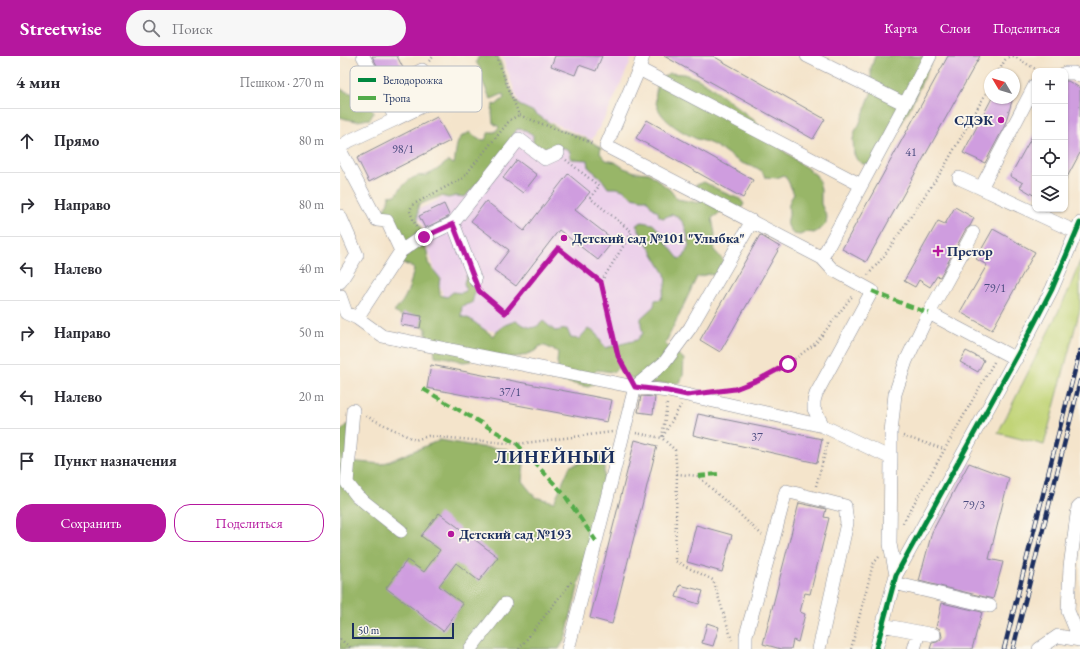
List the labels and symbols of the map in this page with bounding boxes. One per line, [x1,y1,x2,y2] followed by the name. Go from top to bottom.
[350,66,482,112] legend
[984,68,1020,104] north arrow
[383,73,443,87] text: Велодорожка
[383,91,411,105] text: Тропа
[954,111,994,129] place label: СДЭК
[996,115,1006,125] marker: СДЭК
[392,141,414,157] house number: 98/1
[905,144,917,160] house number: 41
[415,228,433,246] route end
[572,229,745,247] place label: Детский сад №101 "Улыбка"
[559,233,569,243] marker: Детский сад №101 "Улыбка"
[947,242,993,260] place label: Претор
[932,245,944,257] marker: Претор
[984,280,1006,296] house number: 79/1
[779,355,797,373] route start
[499,384,521,400] house number: 37/1
[751,429,763,445] house number: 37
[494,445,616,468] district label: ЛИНЕЙНЫЙ
[963,497,985,513] house number: 79/3
[459,525,572,543] place label: Детский сад №193
[446,529,456,539] marker: Детский сад №193
[352,621,454,640] scale bar

